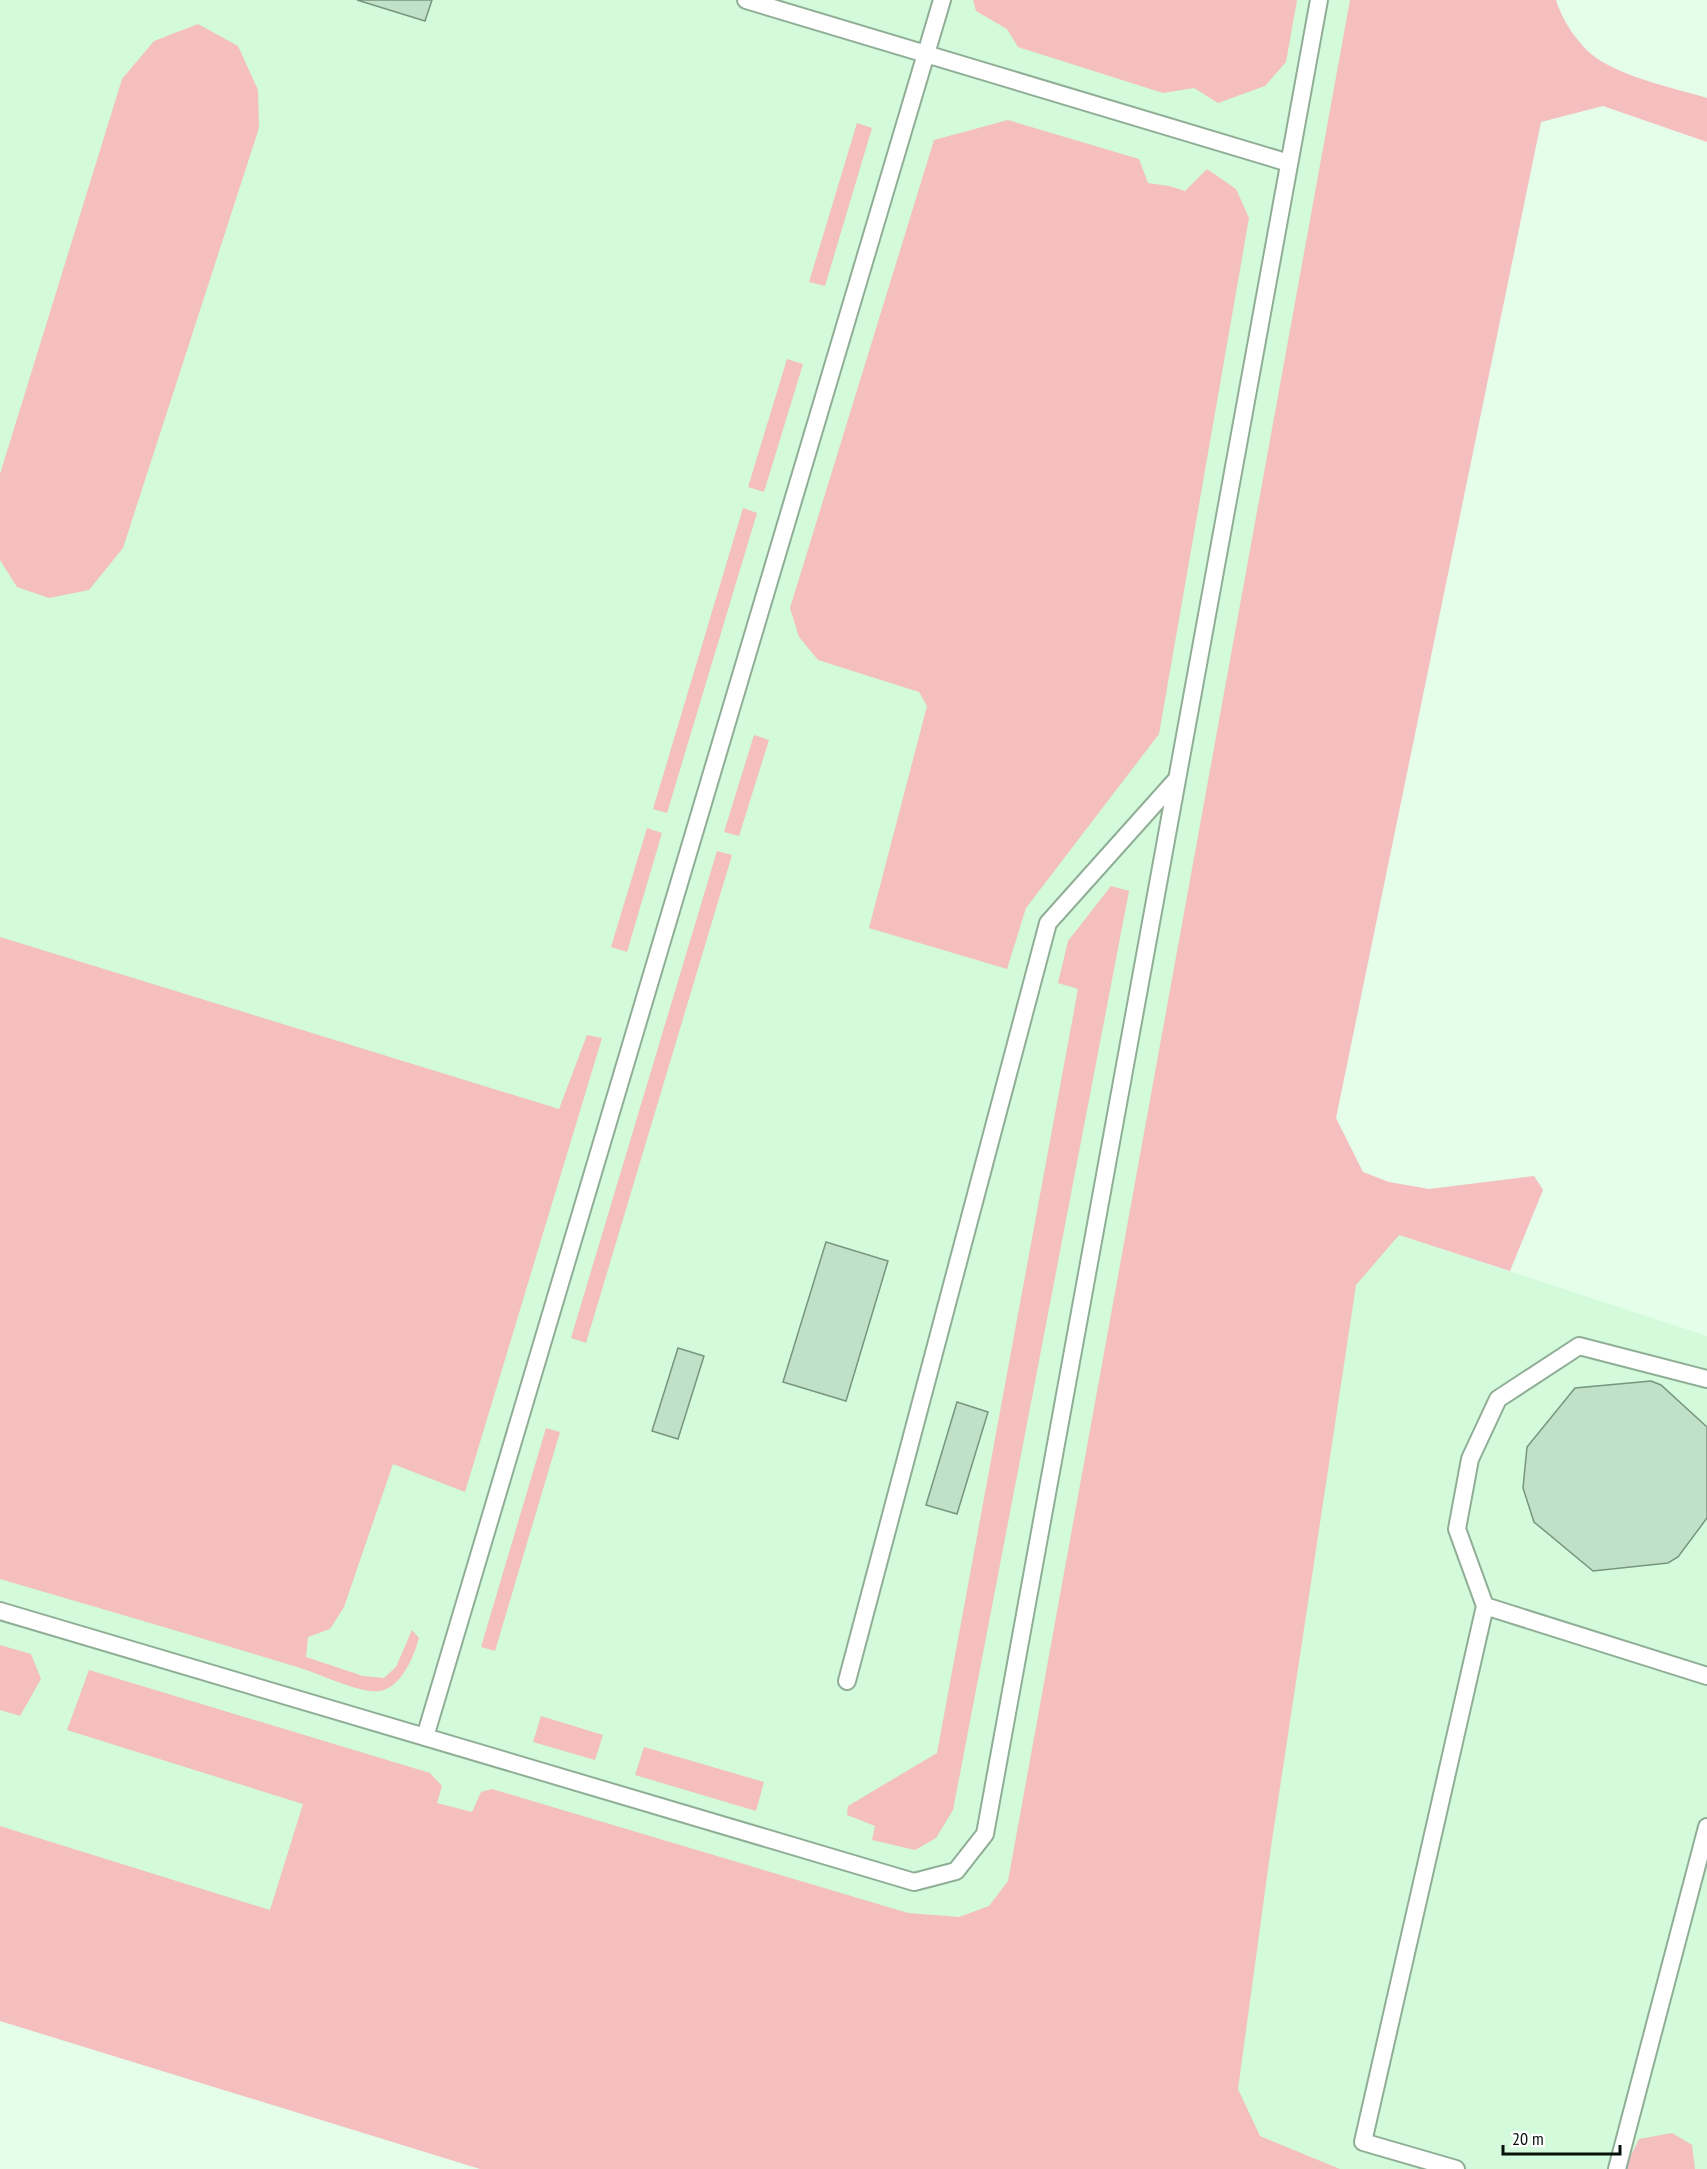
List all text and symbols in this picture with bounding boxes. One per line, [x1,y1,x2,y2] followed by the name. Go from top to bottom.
[1503,2118,1620,2156] scale bar
[1512,2127,1544,2150] text: 20 m

